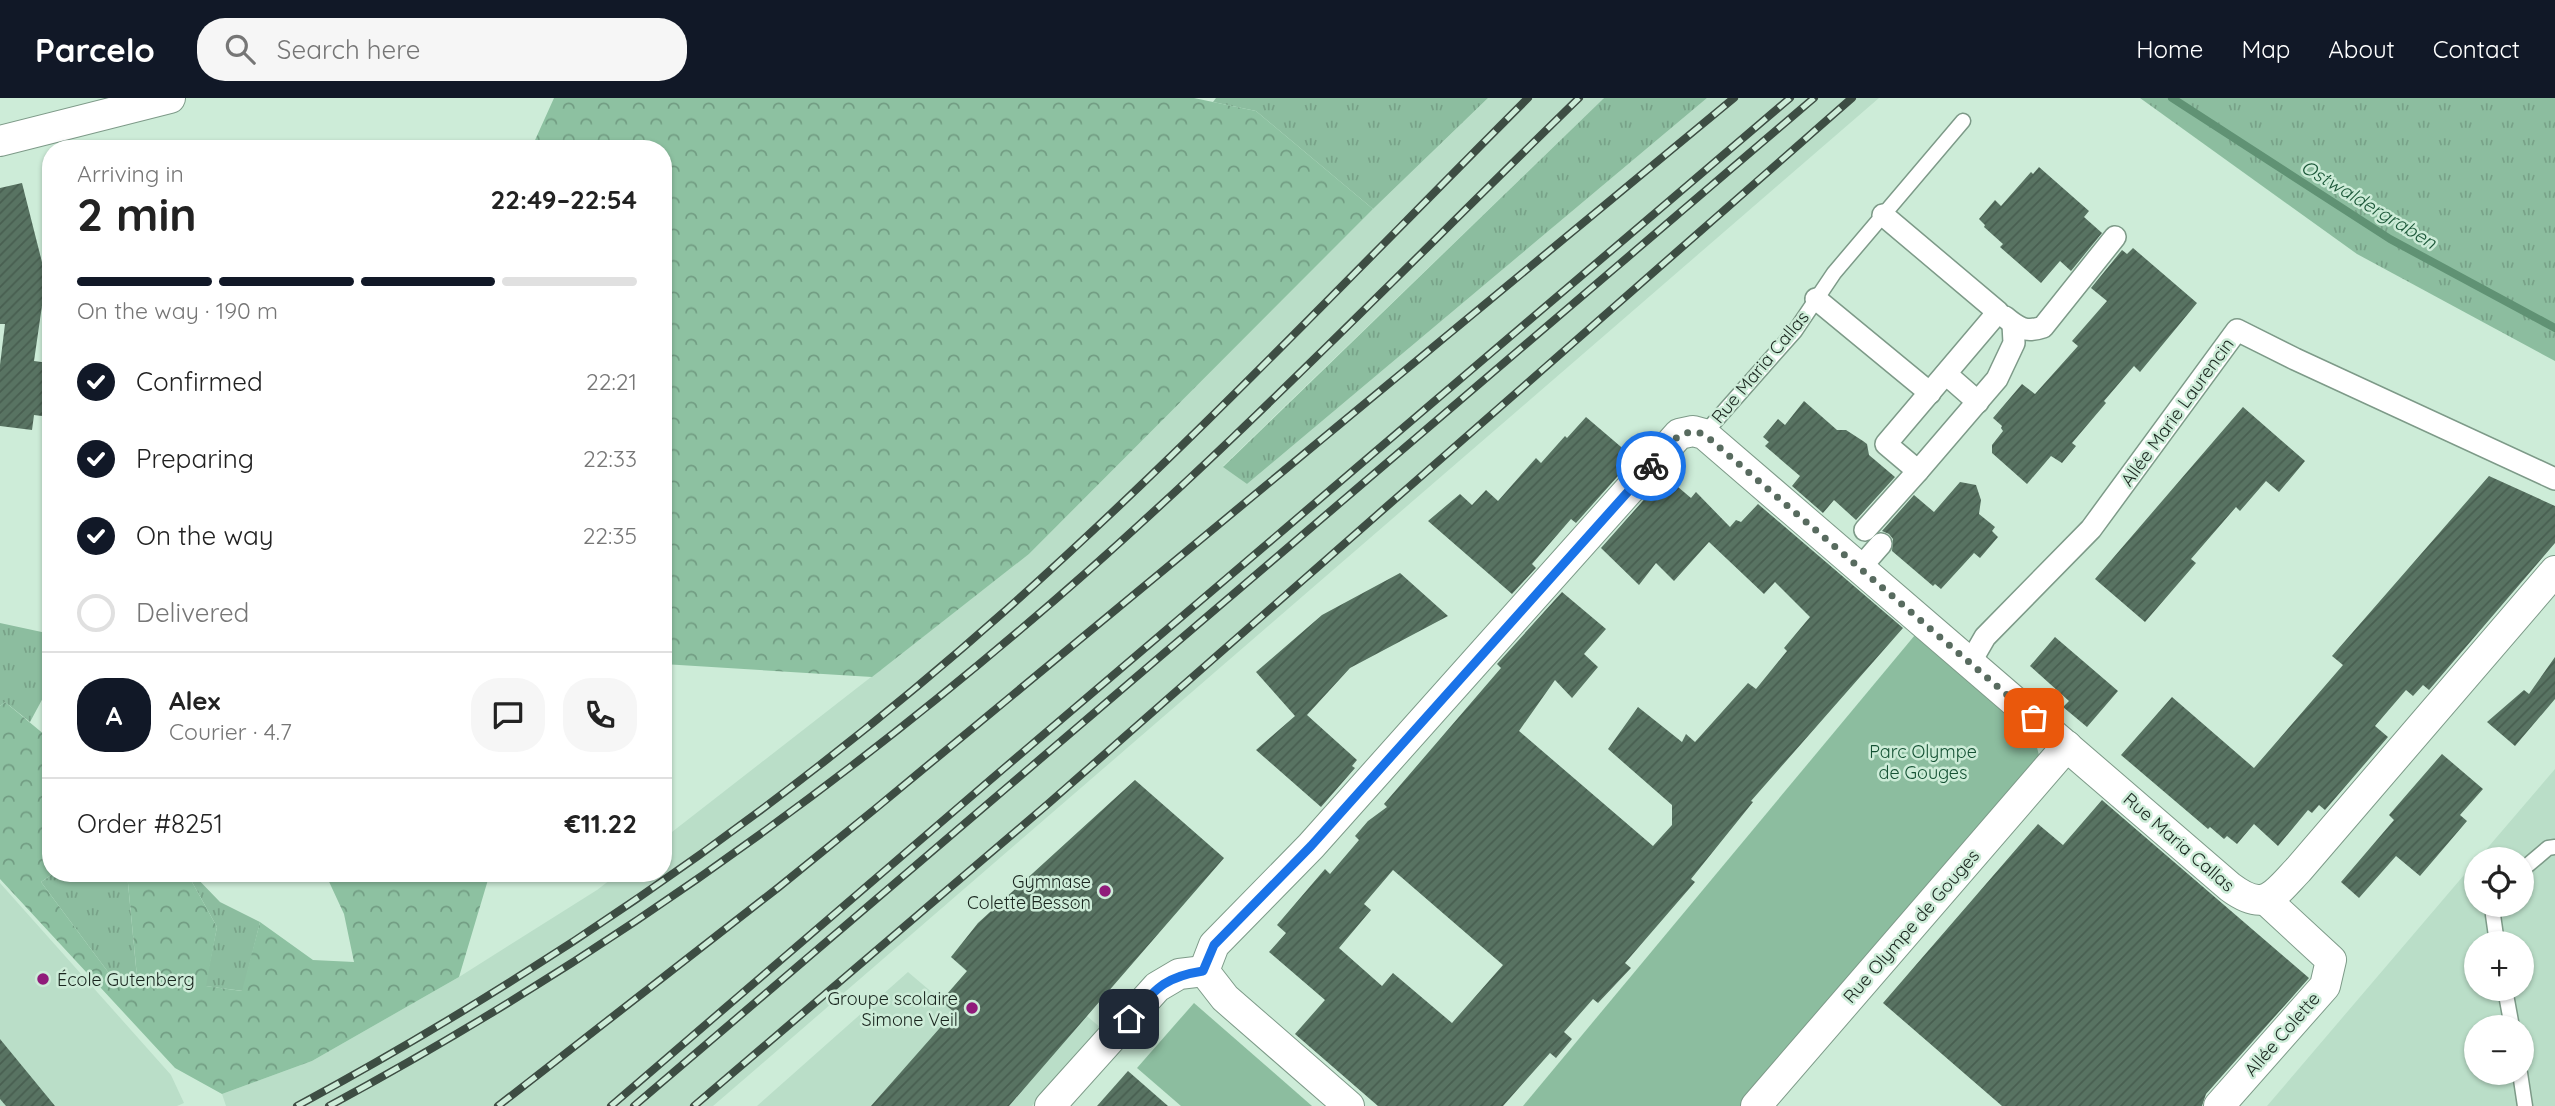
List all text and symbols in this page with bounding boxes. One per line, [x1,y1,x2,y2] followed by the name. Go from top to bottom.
[197,18,687,81] search box
[35,29,155,70] text: Parcelo
[221,30,259,68] icon: search
[277,33,420,66] text: Search here
[2136,34,2203,64] text: Home
[2241,34,2290,64] text: Map
[2328,34,2395,64] text: About
[2433,34,2520,64] text: Contact
[2297,154,2442,254] water label: Ostwaldergraben
[77,159,184,188] text: Arriving in
[490,183,637,216] text: 22:49–22:54
[77,185,197,243] text: 2 min
[77,296,278,325] text: On the way · 190 m
[1706,306,1814,428] street label: Rue Maria Callas
[2115,333,2239,491] street label: Allée Marie Laurencin
[77,363,115,401] icon: check
[136,365,263,398] text: Confirmed
[586,367,637,396] text: 22:21
[1616,431,1686,501] courier
[77,440,115,478] icon: check
[136,442,254,475] text: Preparing
[583,444,637,473] text: 22:33
[1632,447,1670,485] icon: bike
[77,517,115,555] icon: check
[136,519,274,552] text: On the way
[583,521,637,550] text: 22:35
[136,596,249,629] text: Delivered
[471,678,545,752] button: chat
[563,678,637,752] button: phone
[169,684,220,717] text: Alex
[2004,688,2064,748] pin
[106,699,122,732] text: A
[2015,699,2053,737] icon: bag
[169,717,292,746] text: Courier · 4.7
[1869,740,1977,784] park label: Parc Olympe de Gouges
[2119,787,2239,897] street label: Rue Maria Callas
[77,807,223,840] text: Order #8251
[564,807,637,840] text: €11.22
[1838,844,1984,1008] street label: Rue Olympe de Gouges
[2464,847,2534,1085] map controls
[2464,847,2534,917] button: locate
[967,870,1091,914] place label: Gymnase Colette Besson
[1097,883,1113,899] marker: Gymnase Colette Besson
[2464,931,2534,1001] button: +
[57,968,195,991] place label: École Gutenberg
[35,971,51,987] marker: École Gutenberg
[828,987,958,1031] place label: Groupe scolaire Simone Veil
[2239,987,2325,1081] street label: Allée Colette
[1099,989,1159,1049] pin
[964,1000,980,1016] marker: Groupe scolaire Simone Veil
[1110,1000,1148,1038] icon: home
[2464,1015,2534,1085] button: −

